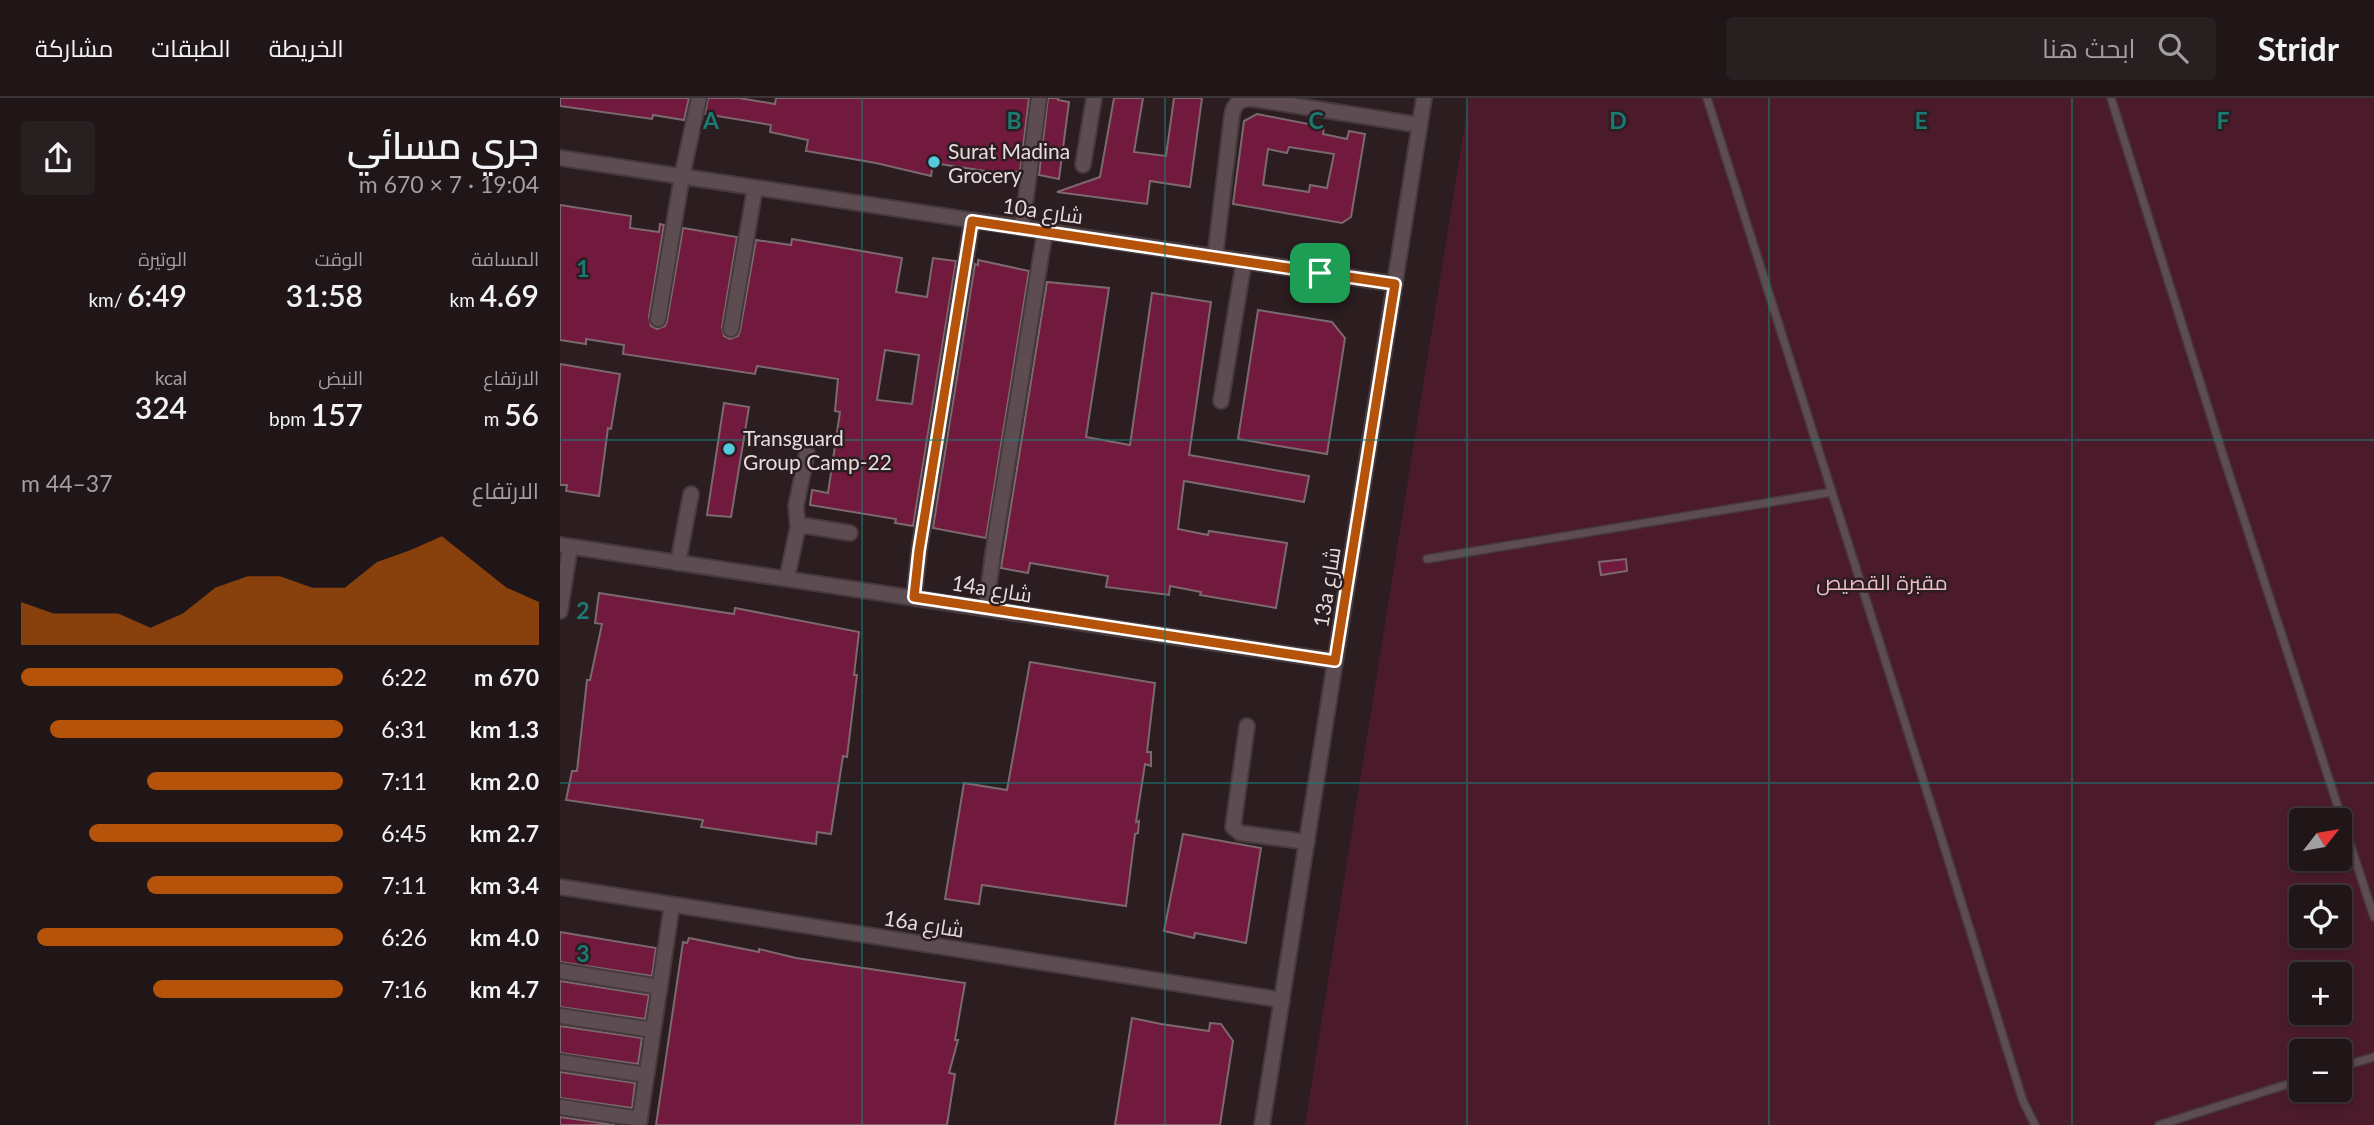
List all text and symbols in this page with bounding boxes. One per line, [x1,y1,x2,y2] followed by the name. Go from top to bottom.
[1726,17,2216,80] search box
[2258,28,2339,68] text: Stridr
[2154,29,2192,67] icon: search
[2042,32,2136,64] text: ابحث هنا
[35,33,113,62] text: مشاركة
[151,33,231,62] text: الطبقات
[269,33,344,62] text: الخريطة
[702,106,720,134] text: A
[1006,106,1022,134] text: B
[1308,106,1324,134] text: C
[1609,106,1627,134] text: D
[1914,106,1928,134] text: E
[2216,106,2230,134] text: F
[21,121,95,195] button: share
[347,121,539,167] text: جري مسائي
[948,138,1070,187] place label: Surat Madina Grocery
[926,154,942,170] marker: Surat Madina Grocery
[359,170,539,198] text: 19:04 · 7 × 670 m
[1001,192,1085,231] street label: 10a شارع
[1290,243,1350,303] pin
[138,247,187,270] text: الوتيرة
[315,247,363,270] text: الوقت
[471,247,539,270] text: المسافة
[576,254,590,282] text: 1
[1301,254,1339,292] icon: arrive
[127,277,187,313] text: 6:49
[286,277,363,313] text: 31:58
[480,277,539,313] text: 4.69
[88,288,127,311] text: /km
[450,288,480,311] text: km
[155,366,187,389] text: kcal
[318,366,363,389] text: النبض
[483,366,539,389] text: الارتفاع
[135,389,187,425] text: 324
[311,396,363,432] text: 157
[504,396,539,432] text: 56
[269,407,311,430] text: bpm
[484,407,504,430] text: m
[743,425,892,474] place label: Transguard Group Camp-22
[721,441,737,457] marker: Transguard Group Camp-22
[21,469,113,497] text: 37–44 m
[472,476,539,504] text: الارتفاع
[1307,545,1348,629] street label: 13a شارع
[950,569,1034,610] street label: 14a شارع
[1816,569,1948,596] park label: مقبرة القصيص
[576,596,590,624] text: 2
[381,663,427,691] text: 6:22
[474,663,539,691] text: 670 m
[381,715,427,743] text: 6:31
[470,715,539,743] text: 1.3 km
[381,767,427,795] text: 7:11
[470,767,539,795] text: 2.0 km
[2289,808,2352,872] north arrow
[2289,808,2352,1102] map controls
[381,819,427,847] text: 6:45
[470,819,539,847] text: 2.7 km
[381,871,427,899] text: 7:11
[470,871,539,899] text: 3.4 km
[2289,885,2352,948] button: locate
[882,904,966,945] street label: 16a شارع
[381,923,427,951] text: 6:26
[470,923,539,951] text: 4.0 km
[576,939,590,967] text: 3
[2289,962,2352,1025] button: +
[381,975,427,1003] text: 7:16
[470,975,539,1003] text: 4.7 km
[2289,1039,2352,1102] button: −

